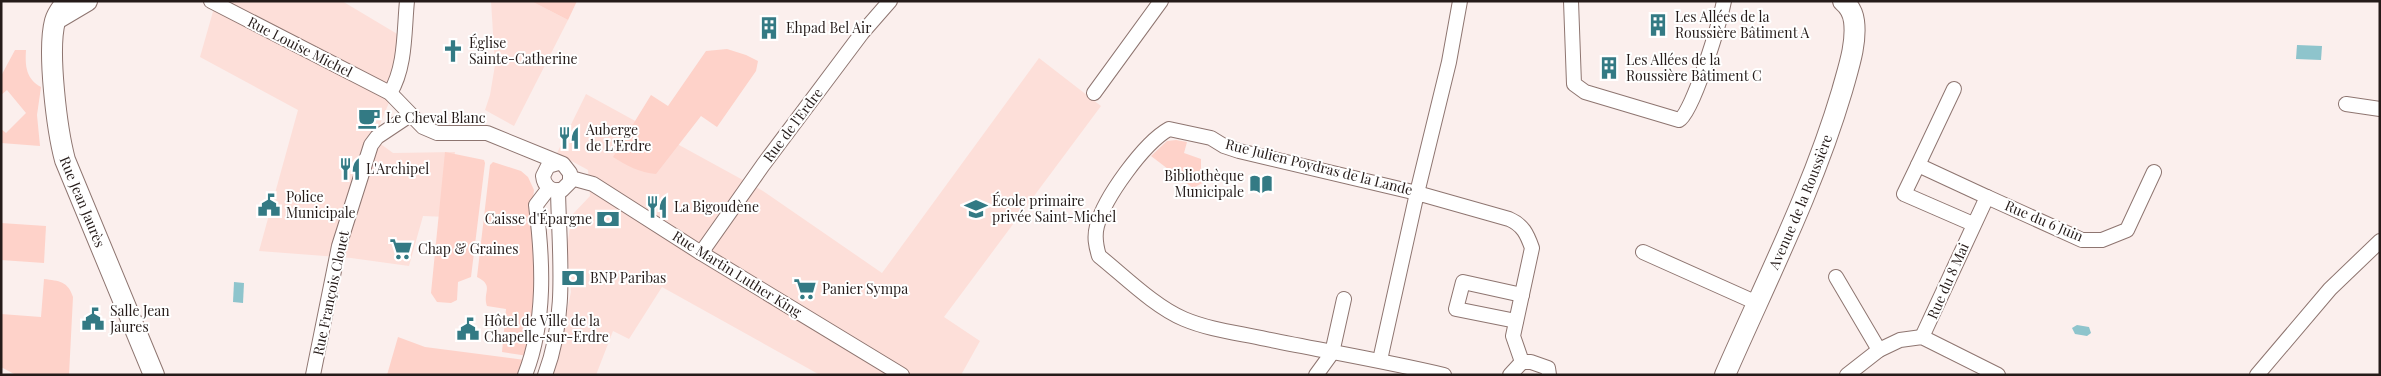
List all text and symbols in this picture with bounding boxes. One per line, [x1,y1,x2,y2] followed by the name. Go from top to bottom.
[1675,7,1809,42] place label: Les Allées de la Roussière Bâtiment A
[245,12,356,81] street label: Rue Louise Michel
[1645,12,1671,38] building icon: Les Allées de la Roussière Bâtiment A
[756,15,782,41] building icon: Ehpad Bel Air
[786,18,872,37] place label: Ehpad Bel Air
[469,33,578,68] place label: Église Sainte-Catherine
[440,38,466,64] church icon: Église Sainte-Catherine
[1626,50,1762,85] place label: Les Allées de la Roussière Bâtiment C
[1596,55,1622,81] building icon: Les Allées de la Roussière Bâtiment C
[758,84,827,166] street label: Rue de l'Erdre
[356,105,382,131] cafe icon: Le Cheval Blanc
[386,108,486,127] place label: Le Cheval Blanc
[585,120,651,155] place label: Auberge de L'Erdre
[556,125,582,151] restaurant icon: Auberge de L'Erdre
[1763,132,1836,273] street label: Avenue de la Roussière
[1224,134,1415,199] street label: Rue Julien Poydras de la Lande
[56,153,110,250] street label: Rue Jean Jaurès
[337,156,363,182] restaurant icon: L'Archipel
[366,159,429,178] place label: L'Archipel
[1164,166,1244,201] place label: Bibliothèque Municipale
[1248,171,1274,197] library icon: Bibliothèque Municipale
[286,187,356,222] place label: Police Municipale
[992,191,1116,226] place label: École primaire privée Saint-Michel
[256,192,282,218] public building icon: Police Municipale
[644,194,670,220] restaurant icon: La Bigoudène
[963,196,989,222] school or university icon: École primaire privée Saint-Michel
[2002,196,2087,246] street label: Rue du 6 Juin
[674,197,759,216] place label: La Bigoudène
[595,206,621,232] bank icon: Caisse d'Épargne
[485,209,592,228] place label: Caisse d'Épargne
[669,226,806,321] street label: Rue Martin Luther King
[308,228,353,357] street label: Rue François Clouet
[388,236,414,262] supermarket icon: Chap & Graines
[418,239,519,258] place label: Chap & Graines
[1922,240,1973,322] street label: Rue du 8 Mai
[560,265,586,291] bank icon: BNP Paribas
[590,268,666,287] place label: BNP Paribas
[792,276,818,302] supermarket icon: Panier Sympa
[822,279,908,298] place label: Panier Sympa
[109,301,170,336] place label: Salle Jean Jaures
[80,306,106,332] public building icon: Salle Jean Jaures
[484,311,609,346] place label: Hôtel de Ville de la Chapelle-sur-Erdre
[455,316,481,342] public building icon: Hôtel de Ville de la Chapelle-sur-Erdre

